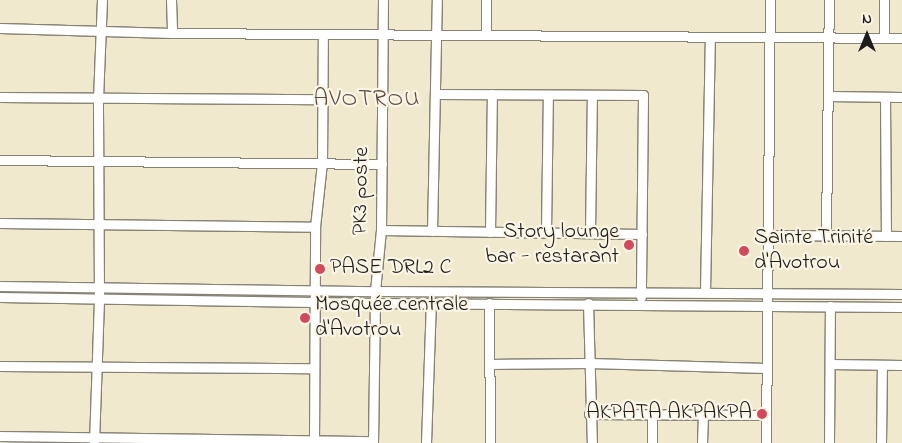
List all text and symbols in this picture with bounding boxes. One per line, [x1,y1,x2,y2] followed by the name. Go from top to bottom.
[862,9,872,30] text: N
[842,10,892,60] north arrow
[313,86,421,114] district label: AVOTROU
[348,147,376,235] street label: PK3 poste
[485,219,619,270] place label: Story lounge bar - restarant
[754,225,873,276] place label: Sainte Trinité d'Avotrou
[623,239,635,251] marker: Story lounge bar - restarant
[738,245,750,257] marker: Sainte Trinité d'Avotrou
[330,256,452,282] place label: PASE DRL2 C
[314,263,326,275] marker: PASE DRL2 C
[315,292,468,344] place label: Mosquée centrale d'Avotrou
[299,312,311,324] marker: Mosquée centrale d'Avotrou
[586,401,752,427] place label: AKPATA AKPAKPA
[756,408,768,420] marker: AKPATA AKPAKPA

